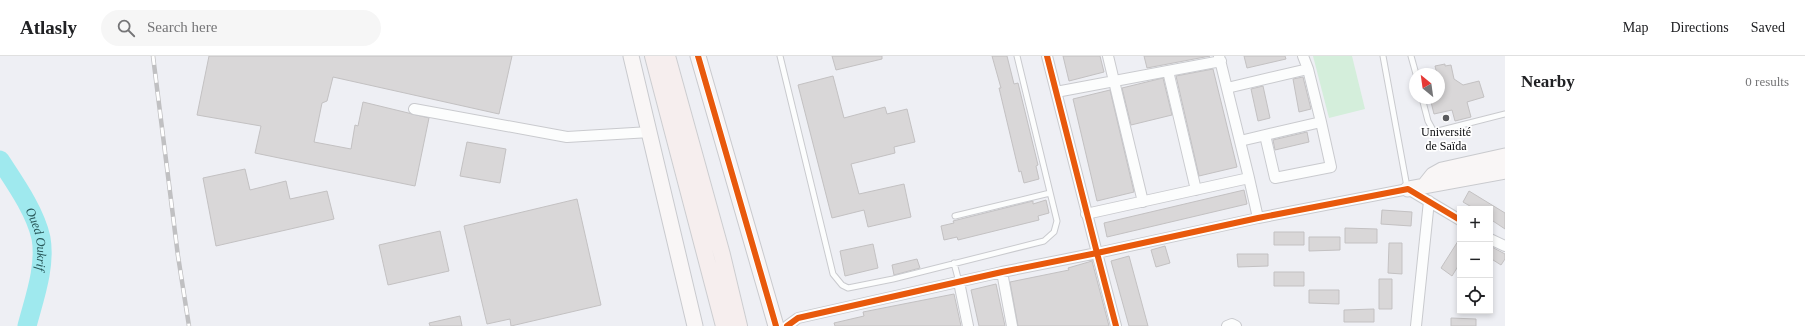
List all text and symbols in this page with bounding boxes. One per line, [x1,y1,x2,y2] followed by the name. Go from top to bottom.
[101,10,381,46] search box
[20,17,77,38] text: Atlasly
[115,17,137,39] icon: search
[147,19,217,35] text: Search here
[1623,20,1648,35] text: Map
[1670,20,1729,35] text: Directions
[1751,20,1785,35] text: Saved
[1409,68,1445,104] north arrow
[1521,72,1575,91] text: Nearby
[1745,74,1789,89] text: 0 results
[1441,113,1451,123] marker: Université de Saïda
[1421,125,1471,153] place label: Université de Saïda
[23,205,50,274] water label: Oued Oukrif
[1457,206,1493,314] map controls
[1457,206,1493,242] button: +
[1457,242,1493,278] button: −
[1457,278,1493,314] button: locate

